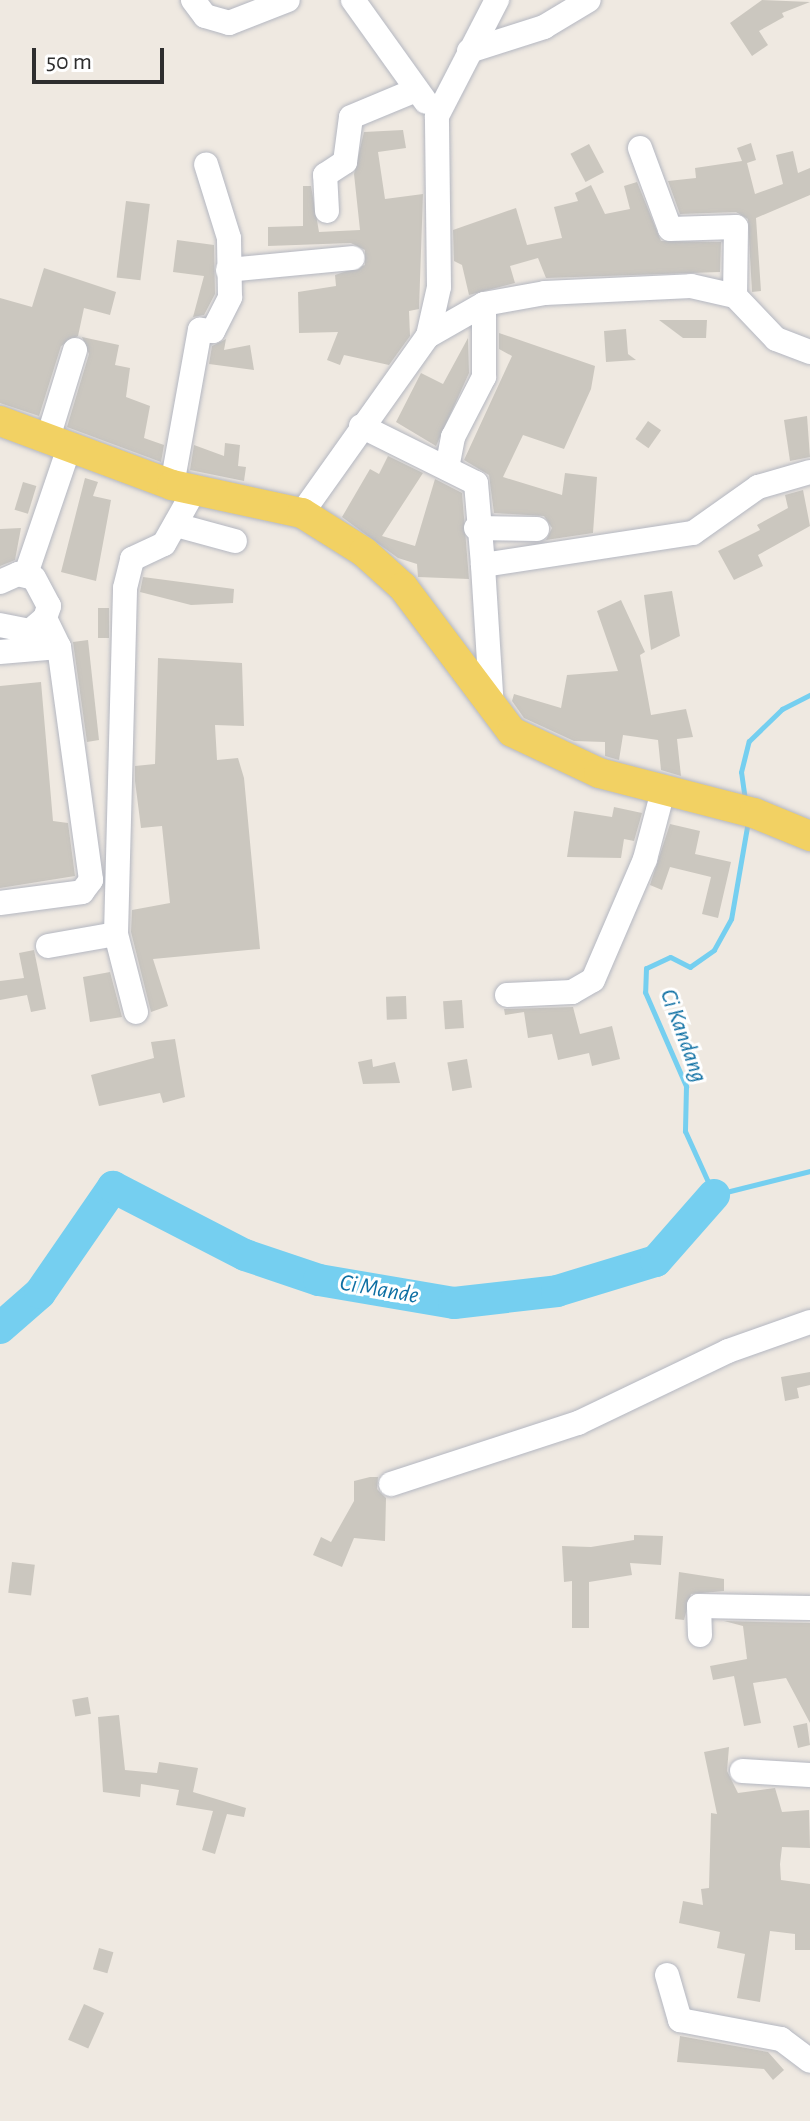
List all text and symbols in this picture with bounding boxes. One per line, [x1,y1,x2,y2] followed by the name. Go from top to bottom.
[36,32,168,82] scale bar
[46,50,92,74] text: 50 m
[653,985,713,1087] water label: Ci Kandang
[337,1269,421,1311] water label: Ci Mande

